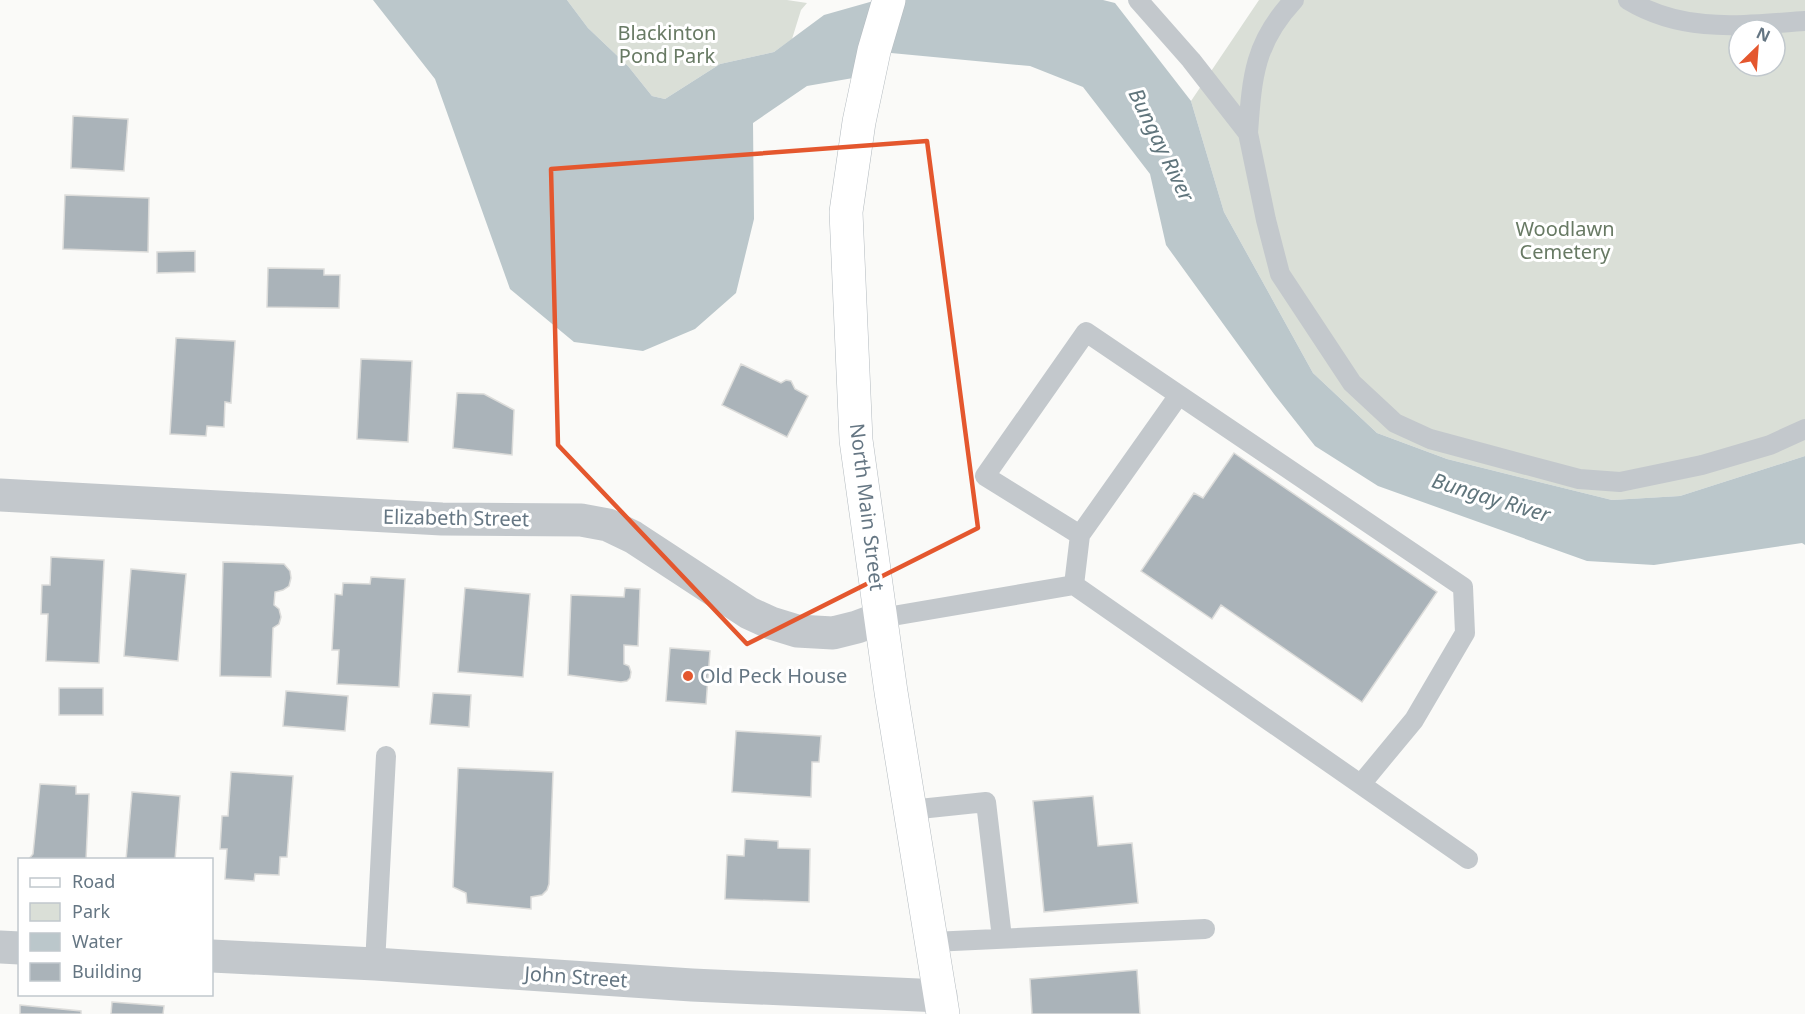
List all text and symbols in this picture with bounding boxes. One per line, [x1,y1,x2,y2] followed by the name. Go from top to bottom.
[1727,18,1787,78] north arrow
[618,19,716,69] park label: Blackinton Pond Park
[1753,22,1774,47] text: N
[1122,83,1202,207] water label: Bungay River
[1515,215,1615,265] park label: Woodlawn Cemetery
[844,422,891,592] street label: North Main Street
[1429,466,1555,529] water label: Bungay River
[383,503,529,532] street label: Elizabeth Street
[700,662,847,689] place label: Old Peck House
[681,669,695,683] marker: Old Peck House
[18,858,213,996] legend
[72,869,115,893] text: Road
[72,899,110,923] text: Park
[72,929,123,953] text: Water
[72,959,142,983] text: Building
[522,959,629,994] street label: John Street

